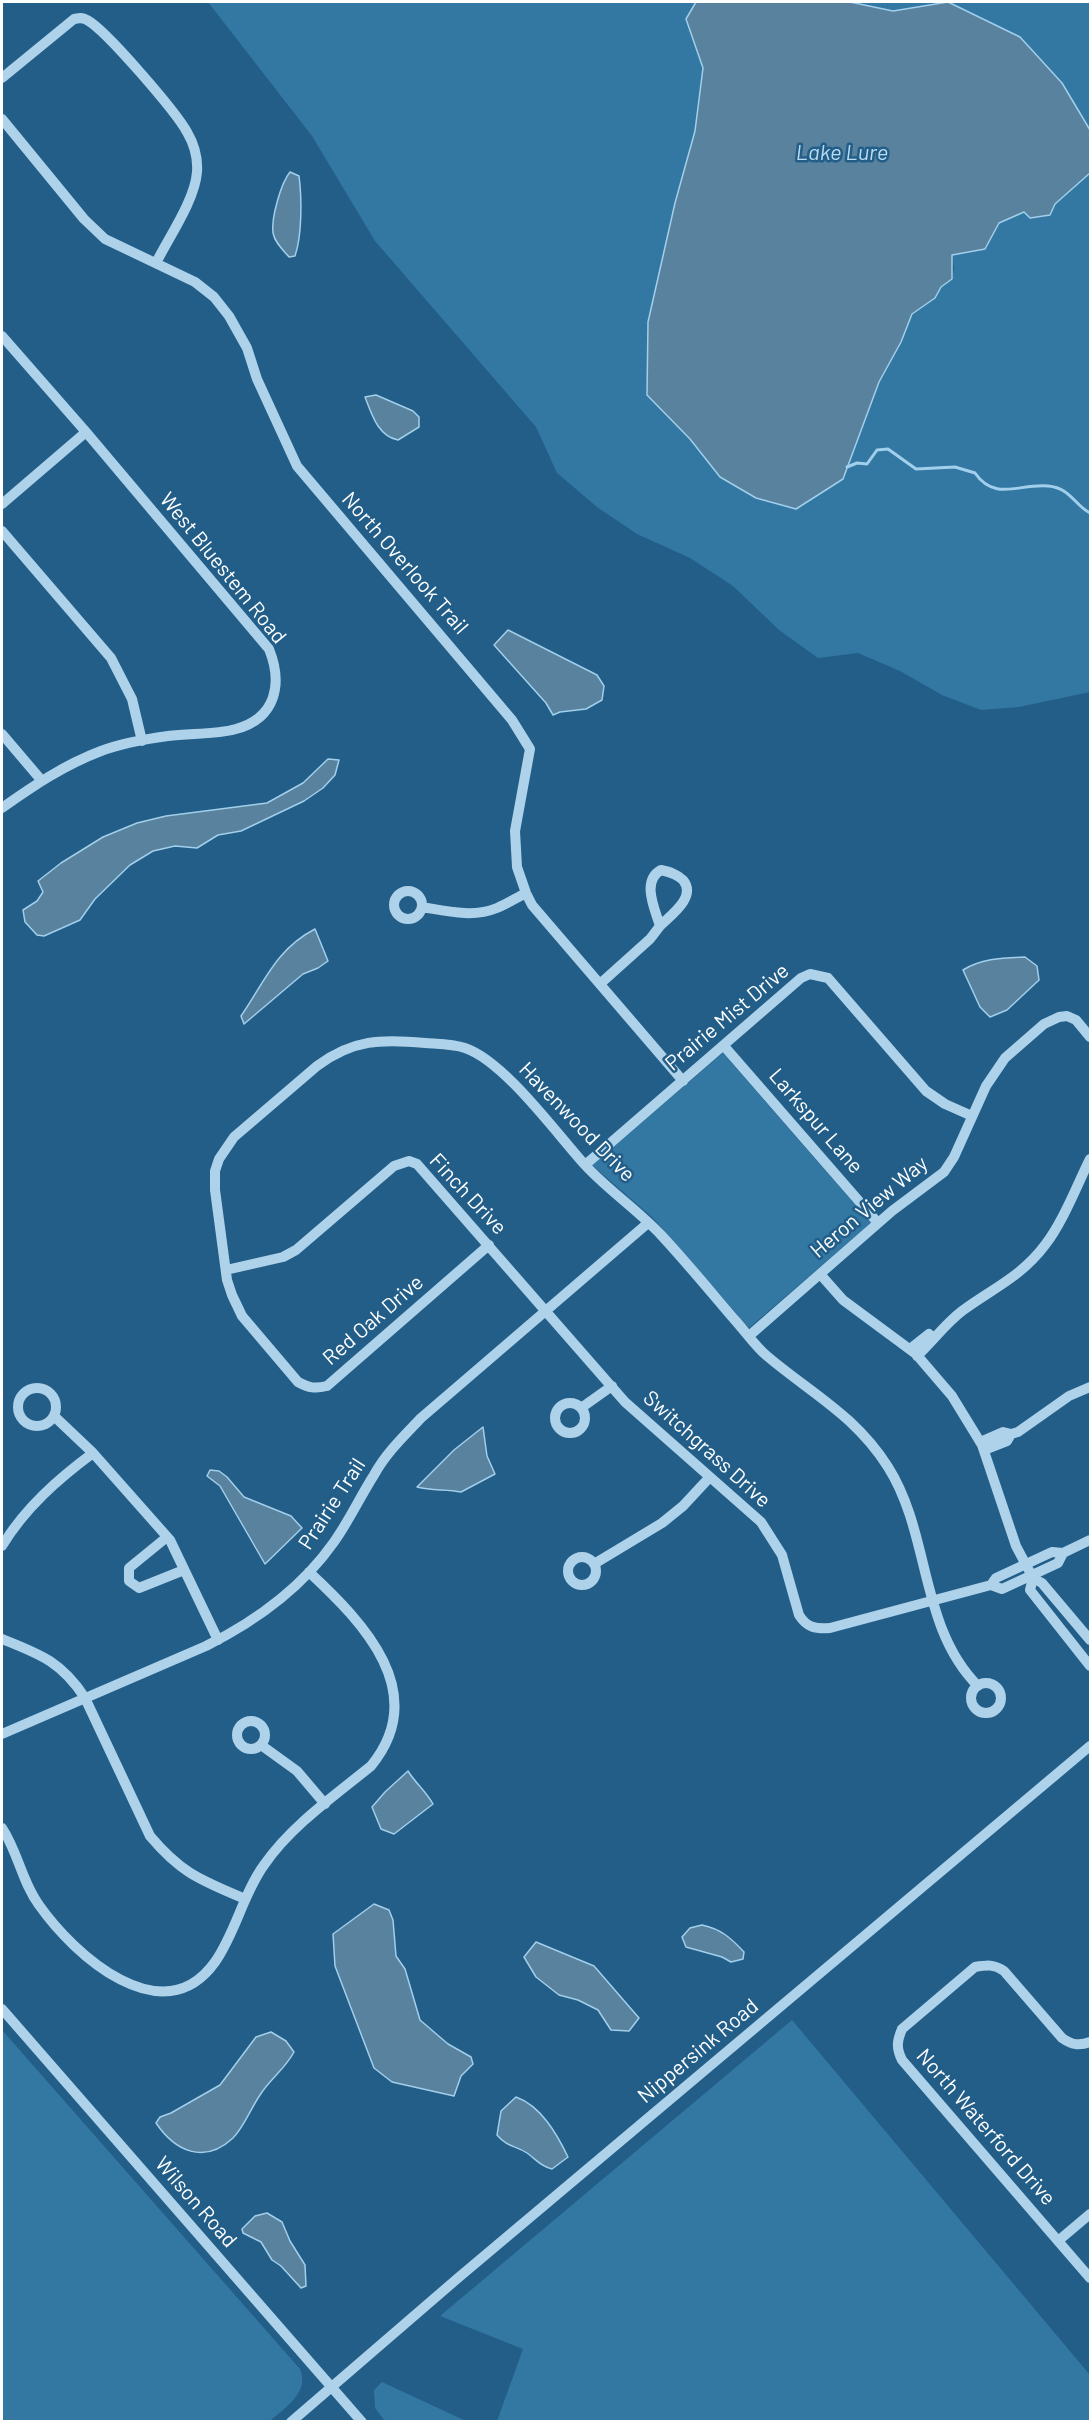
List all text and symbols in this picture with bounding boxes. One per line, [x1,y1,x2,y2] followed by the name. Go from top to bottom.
[796,140,888,166] water label: Lake Lure
[154,487,292,649] street label: West Bluestem Road
[336,487,474,639] street label: North Overlook Trail
[660,958,794,1076] street label: Prairie Mist Drive
[514,1057,640,1187] street label: Havenwood Drive
[764,1063,868,1179] street label: Larkspur Lane
[424,1148,512,1240] street label: Finch Drive
[805,1151,933,1263] street label: Heron View Way
[318,1270,428,1370] street label: Red Oak Drive
[638,1385,776,1513] street label: Switchgrass Drive
[293,1454,371,1554] street label: Prairie Trail
[633,1993,763,2109] street label: Nippersink Road
[911,2044,1061,2210] street label: North Waterford Drive
[150,2151,242,2253] street label: Wilson Road

